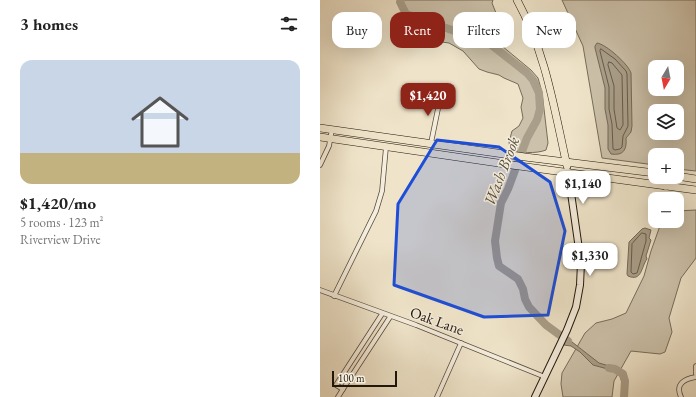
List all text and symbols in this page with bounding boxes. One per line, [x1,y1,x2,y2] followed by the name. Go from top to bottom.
[332,12,382,48] chip: Buy
[390,12,445,48] chip: Rent
[453,12,514,48] chip: Filters
[522,12,576,48] chip: New
[20,13,78,35] text: 3 homes
[278,13,300,35] icon: filters
[648,60,684,96] north arrow
[648,60,684,228] map controls
[395,83,461,117] pin: $1,420
[124,86,196,158] icon: home
[410,87,446,104] text: $1,420
[648,104,684,140] button: layers
[479,133,524,209] water label: Wash Brook
[648,148,684,184] button: +
[550,171,616,205] pin: $1,140
[565,175,601,192] text: $1,140
[20,192,96,214] text: $1,420/mo
[648,192,684,228] button: −
[20,214,104,231] text: 5 rooms · 123 m²
[20,231,100,248] text: Riverview Drive
[557,243,623,277] pin: $1,330
[572,247,608,264] text: $1,330
[408,302,467,339] street label: Oak Lane
[332,369,397,388] scale bar
[338,371,365,385] text: 100 m

